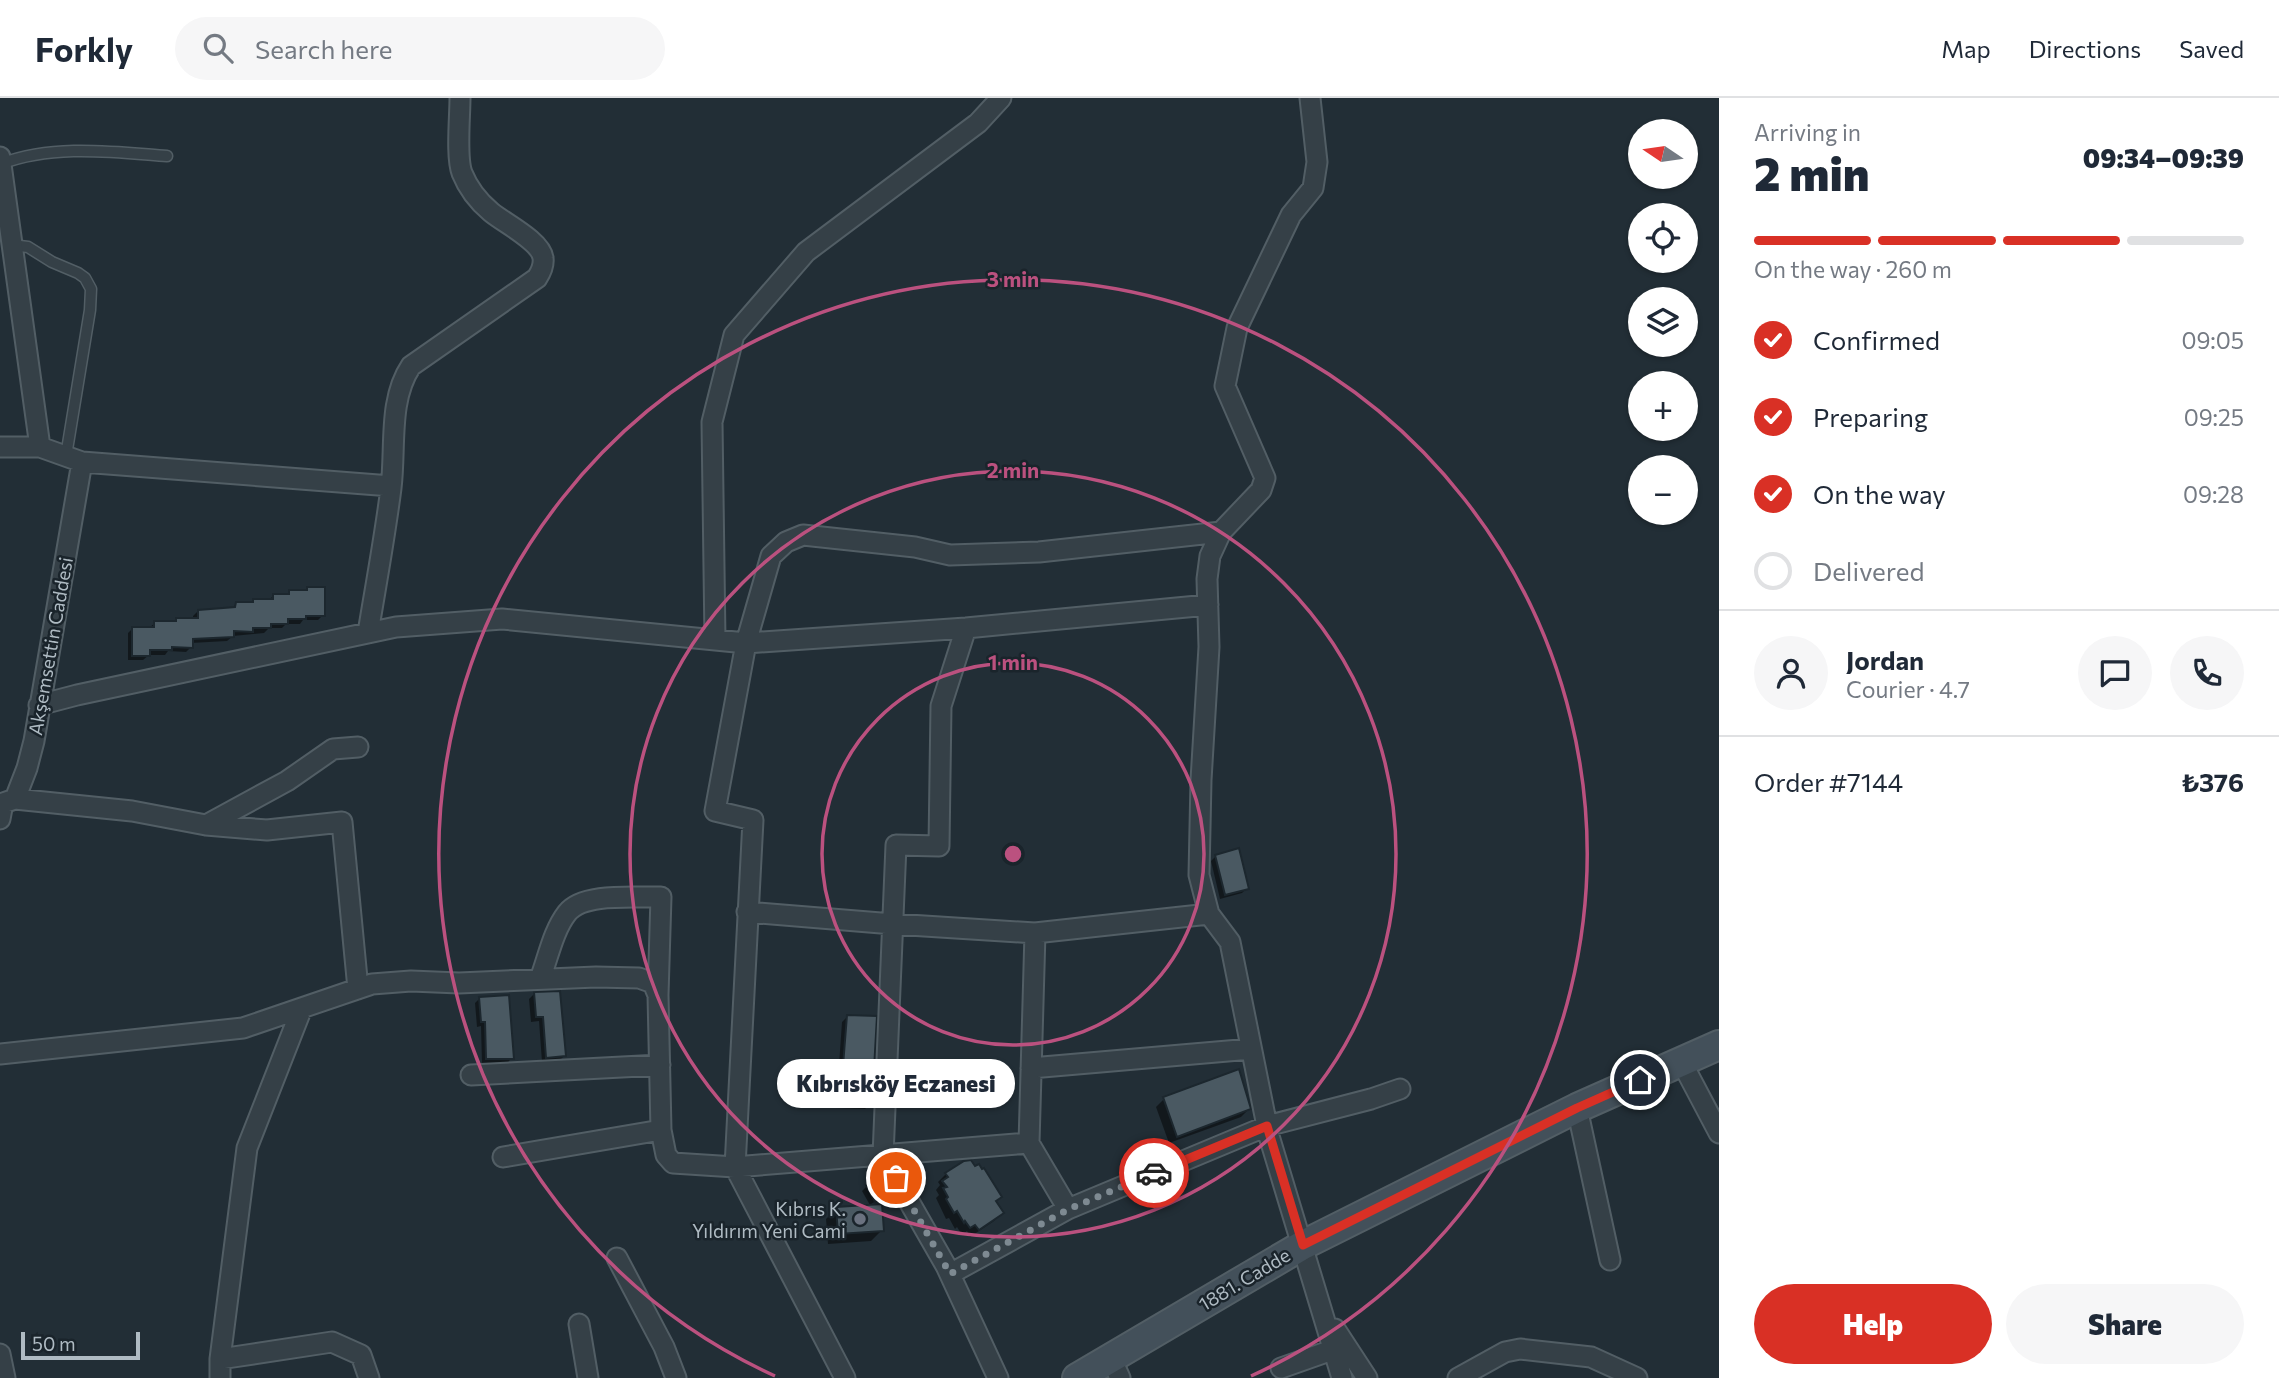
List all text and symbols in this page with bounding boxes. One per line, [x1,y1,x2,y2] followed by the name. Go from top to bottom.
[175,17,665,80] search box
[35,28,133,69] text: Forkly
[199,29,237,67] icon: search
[255,33,393,64] text: Search here
[1941,34,1991,63] text: Map
[2029,34,2141,63] text: Directions
[2179,34,2244,63] text: Saved
[1754,118,1861,146] text: Arriving in
[1628,119,1698,189] north arrow
[1628,119,1698,525] map controls
[2083,142,2244,173] text: 09:34–09:39
[1754,144,1870,200] text: 2 min
[1628,203,1698,273] button: locate
[1754,255,1952,283] text: On the way · 260 m
[987,266,1039,291] text: 3 min
[1628,287,1698,357] button: layers
[1754,321,1792,359] icon: check
[1813,324,1940,355] text: Confirmed
[2181,326,2244,354] text: 09:05
[1628,371,1698,441] button: +
[1754,398,1792,436] icon: check
[1813,401,1928,432] text: Preparing
[2184,403,2244,431] text: 09:25
[1628,455,1698,525] button: −
[987,457,1039,482] text: 2 min
[1754,475,1792,513] icon: check
[1813,478,1946,509] text: On the way
[2183,480,2244,508] text: 09:28
[23,555,77,737] street label: Akşemsettin Caddesi
[1813,555,1924,586] text: Delivered
[1754,636,1828,710] button: person
[2078,636,2152,710] button: chat
[2170,636,2244,710] button: phone
[1846,644,1924,675] text: Jordan
[988,649,1038,674] text: 1 min
[1846,675,1970,703] text: Courier · 4.7
[1754,766,1903,797] text: Order #7144
[2181,766,2244,797] text: ₺376
[1001,842,1025,866] centre of rings
[1610,1050,1670,1110] pin
[777,1059,1015,1108] callout: Kıbrısköy Eczanesi
[1621,1061,1659,1099] icon: home
[796,1069,996,1097] text: Kıbrısköy Eczanesi
[1119,1138,1189,1208] courier
[866,1148,926,1208] pin
[1135,1154,1173,1192] icon: car
[877,1159,915,1197] icon: bag
[692,1197,846,1242] place label: Kıbrıs K. Yıldırım Yeni Cami
[852,1211,868,1227] marker: Kıbrıs K. Yıldırım Yeni Cami
[1194,1243,1294,1315] street label: 1881. Cadde
[1754,1284,1992,1364] button: Help
[2006,1284,2244,1364] button: Share
[21,1329,140,1361] scale bar
[32,1332,76,1355] text: 50 m

